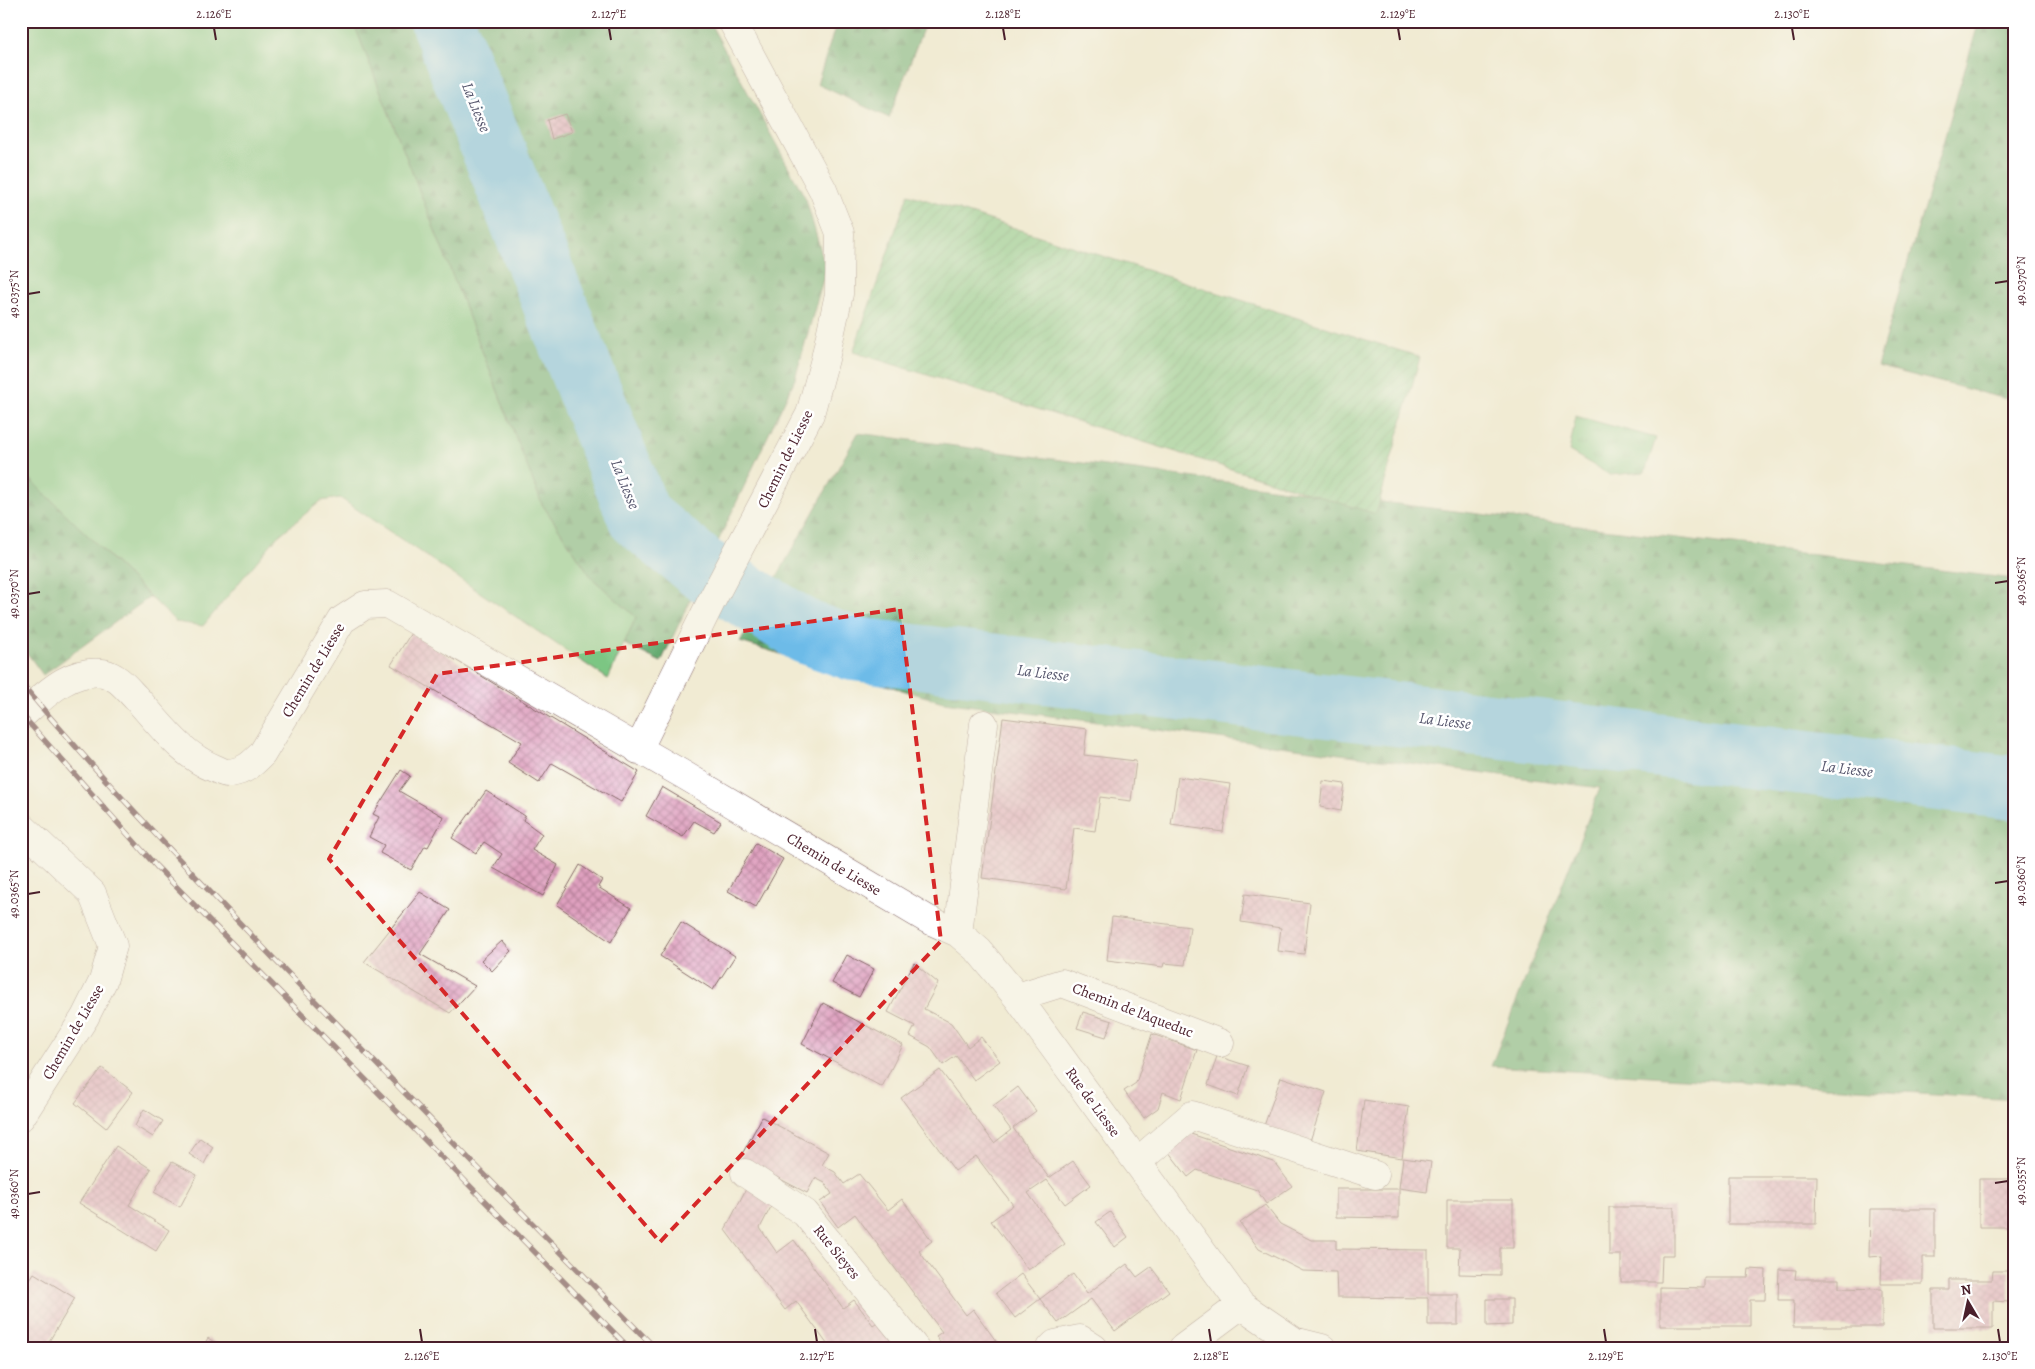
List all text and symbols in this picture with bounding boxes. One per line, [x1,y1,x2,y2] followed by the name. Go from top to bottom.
[196,6,232,22] text: 2.126°E
[592,6,626,22] text: 2.127°E
[985,6,1021,22] text: 2.128°E
[1380,6,1416,22] text: 2.129°E
[1774,6,1810,22] text: 2.130°E
[456,79,496,136] water label: La Liesse
[2013,256,2029,306] text: 49.0370°N
[6,269,22,318] text: 49.0375°N
[753,406,818,512] street label: Chemin de Liesse
[605,456,645,513] water label: La Liesse
[2013,556,2029,605] text: 49.0365°N
[6,569,22,619] text: 49.0370°N
[277,619,349,721] street label: Chemin de Liesse
[1016,659,1070,687] water label: La Liesse
[1418,707,1472,735] water label: La Liesse
[1820,755,1874,783] water label: La Liesse
[783,828,885,900] street label: Chemin de Liesse
[2013,856,2029,906] text: 49.0360°N
[6,869,22,918] text: 49.0365°N
[1070,978,1196,1042] street label: Chemin de l'Aqueduc
[38,980,109,1083] street label: Chemin de Liesse
[1061,1063,1125,1141] street label: Rue de Liesse
[2013,1156,2029,1205] text: 49.0355°N
[6,1169,22,1219] text: 49.0360°N
[809,1221,865,1283] street label: Rue Sieyes
[1942,1276,1992,1326] north arrow
[1960,1279,1973,1300] text: N
[404,1348,440,1364] text: 2.126°E
[800,1348,834,1364] text: 2.127°E
[1193,1348,1229,1364] text: 2.128°E
[1588,1348,1624,1364] text: 2.129°E
[1982,1348,2018,1364] text: 2.130°E

